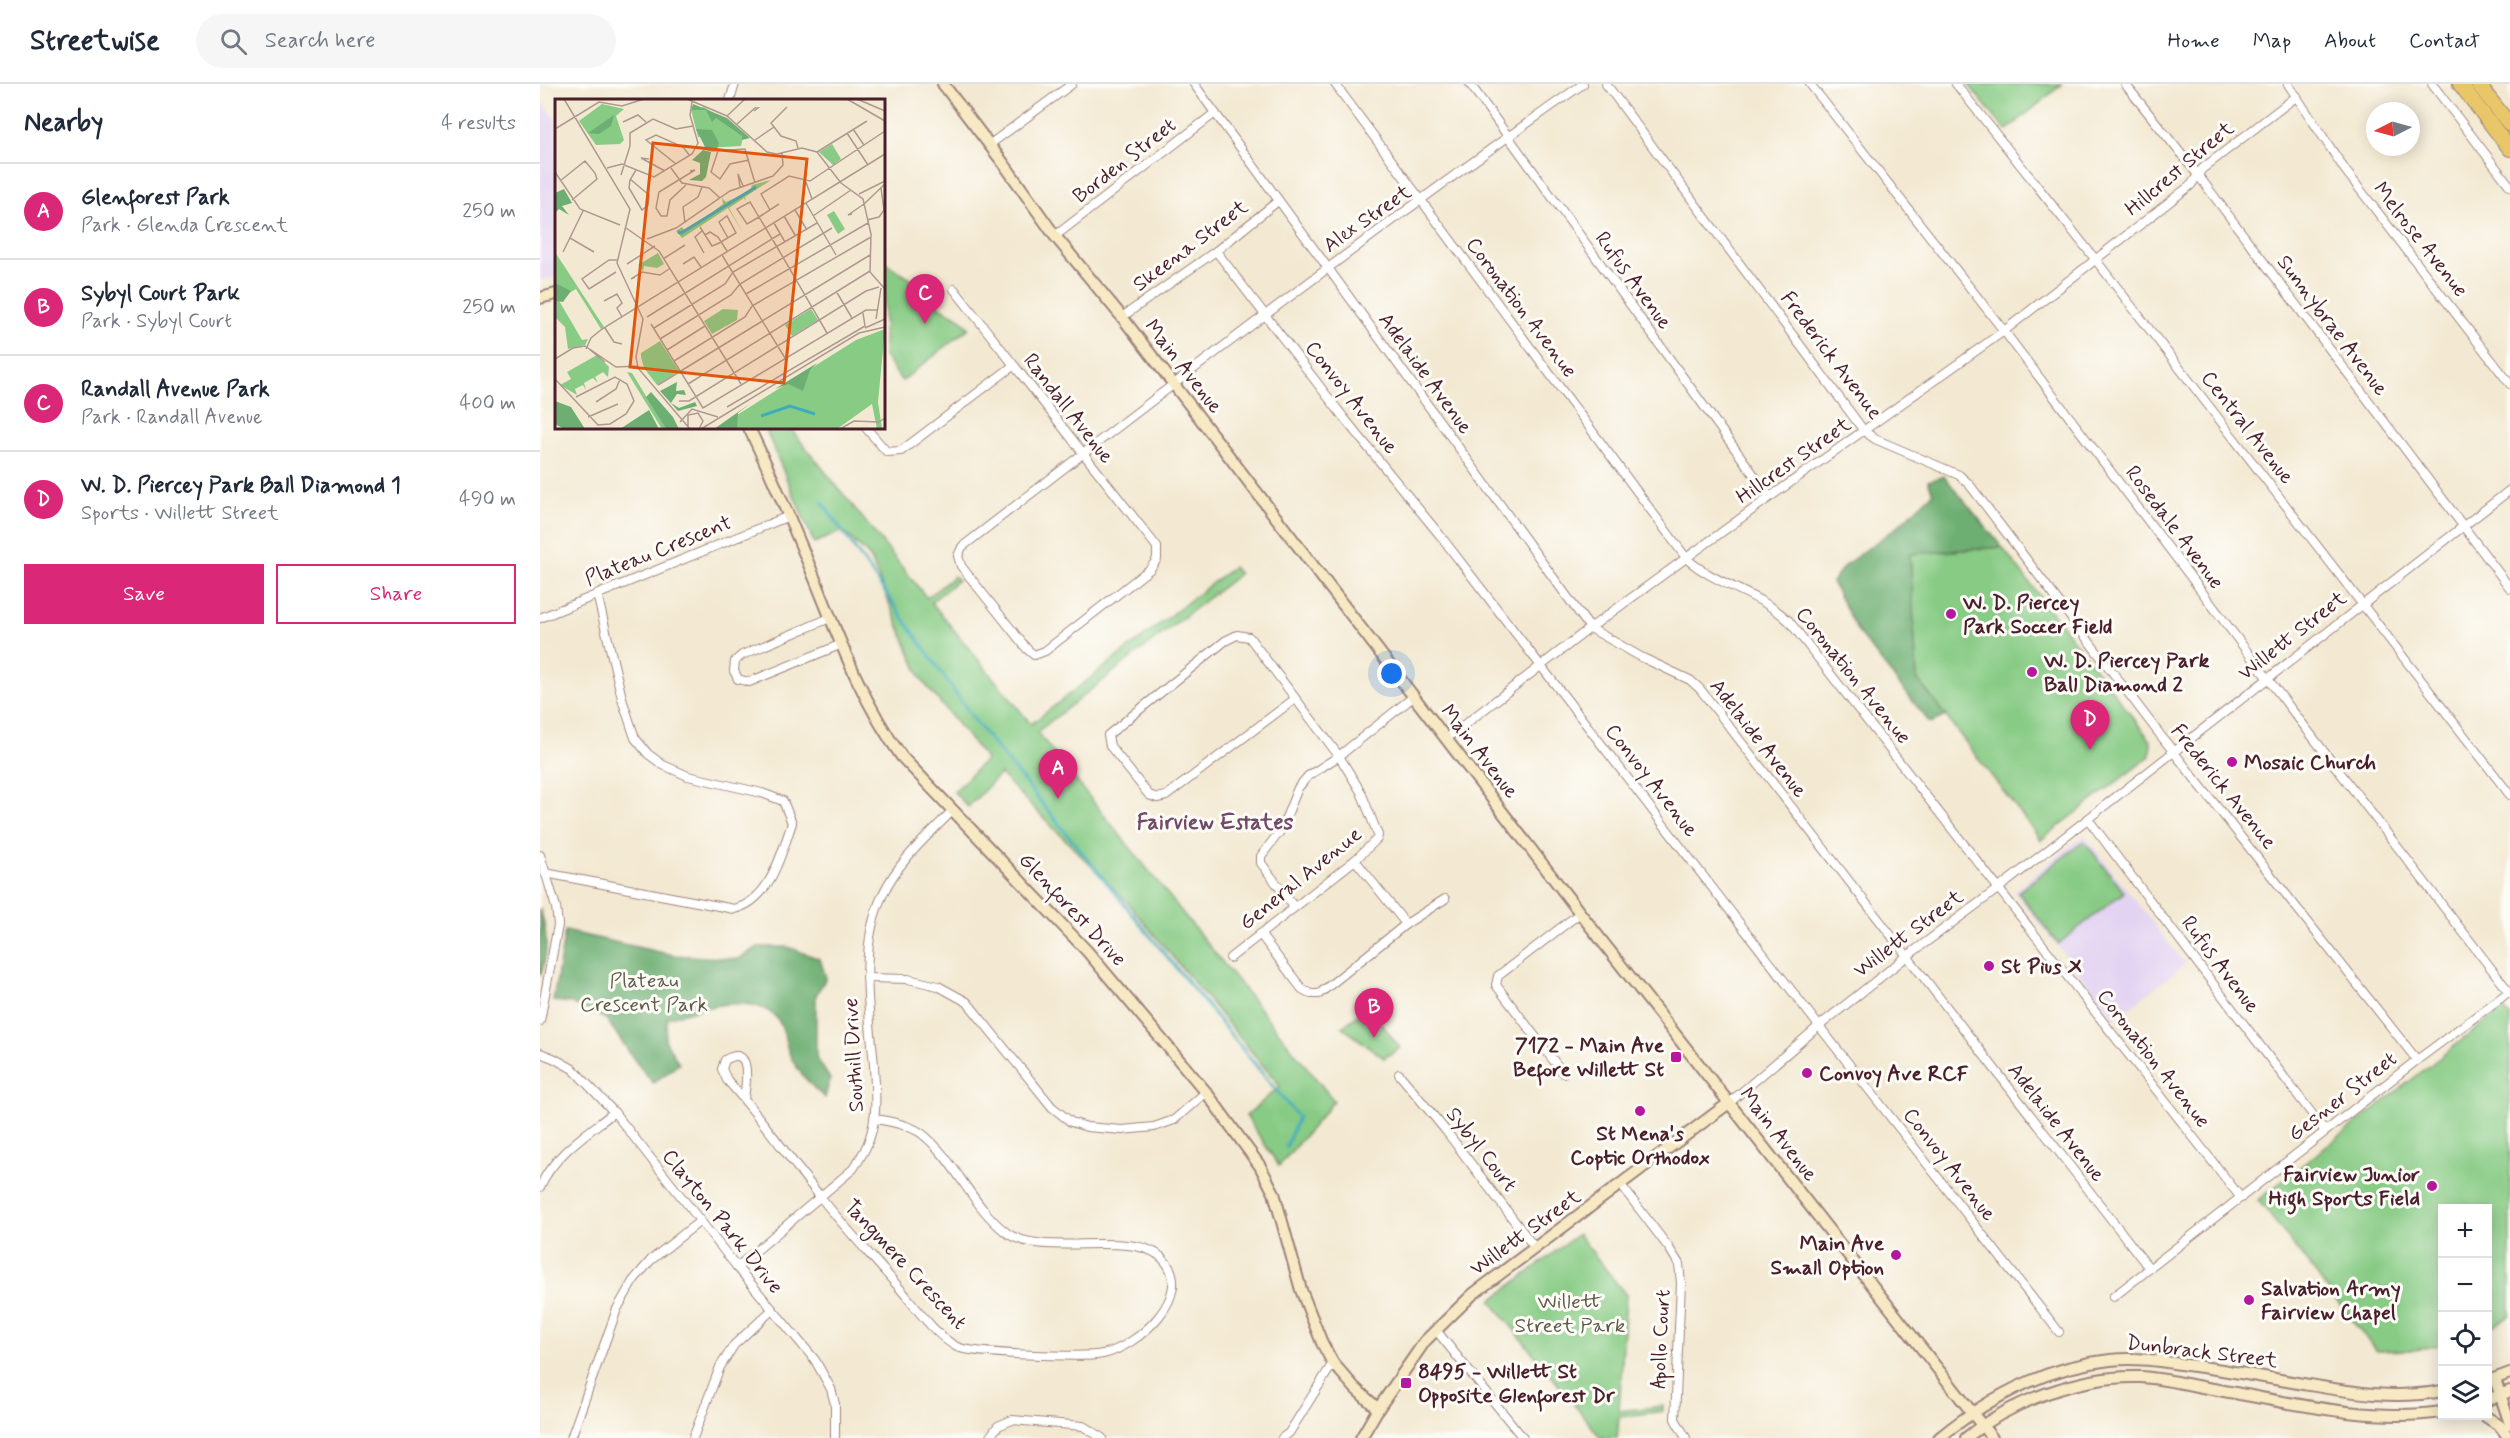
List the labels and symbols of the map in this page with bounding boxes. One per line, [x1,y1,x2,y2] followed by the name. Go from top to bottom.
[555,99,885,429] inset map
[2366,102,2420,156] north arrow
[1067,111,1182,210] street label: Borden Street
[2119,114,2241,223] street label: Hillcrest Street
[2366,176,2474,303] street label: Melrose Avenue
[1318,178,1418,259] street label: Alex Street
[1127,193,1254,298] street label: Skeena Street
[1588,226,1678,335] street label: Rufus Avenue
[1459,232,1583,384] street label: Coronation Avenue
[2270,249,2394,402] street label: Sunnybrae Avenue
[906,274,944,324] pin: C
[1774,286,1889,425] street label: Frederick Avenue
[1372,307,1479,440] street label: Adelaide Avenue
[1138,314,1229,420] street label: Main Avenue
[1298,335,1404,460] street label: Convoy Avenue
[1016,348,1120,470] street label: Randall Avenue
[2194,365,2300,490] street label: Central Avenue
[1731,410,1857,511] street label: Hillcrest Street
[2118,460,2230,595] street label: Rosedale Avenue
[581,509,736,593] street label: Plateau Crescent
[2233,584,2353,687] street label: Willett Street
[1962,589,2112,641] place label: W. D. Piercey Park Soccer Field
[1789,601,1917,750] street label: Coronation Avenue
[1944,607,1958,621] marker: W. D. Piercey Park Soccer Field
[2043,647,2210,699] place label: W. D. Piercey Park Ball Diamond 2
[1377,659,1406,688] your location
[2025,665,2039,679] marker: W. D. Piercey Park Ball Diamond 2
[1703,673,1814,804] street label: Adelaide Avenue
[1434,699,1525,805] street label: Main Avenue
[2070,700,2110,750] pin: D
[1598,718,1704,843] street label: Convoy Avenue
[2164,718,2283,855] street label: Frederick Avenue
[2244,749,2377,777] place label: Mosaic Church
[1038,750,1078,799] pin: A
[2225,755,2239,769] marker: Mosaic Church
[1137,809,1293,837] district label: Fairview Estates
[1234,821,1368,937] street label: General Avenue
[1011,847,1132,974] street label: Glenforest Drive
[1848,883,1970,984] street label: Willett Street
[2174,910,2266,1019] street label: Rufus Avenue
[2001,953,2082,981] place label: St Pius X
[1982,959,1996,973] marker: St Pius X
[580,967,708,1019] park label: Plateau Crescent Park
[2090,983,2216,1134] street label: Coronation Avenue
[1354,988,1394,1038] pin: B
[837,997,871,1113] street label: Southill Drive
[1513,1032,1665,1086] place label: 7172 - Main Ave Before Willett St
[2282,1045,2403,1148] street label: Gesner Street
[1669,1050,1683,1064] marker: 7172 - Main Ave Before Willett St
[2001,1057,2112,1188] street label: Adelaide Avenue
[1819,1060,1969,1088] place label: Convoy Ave RCF
[1800,1066,1814,1080] marker: Convoy Ave RCF
[1733,1082,1824,1188] street label: Main Avenue
[1439,1101,1523,1198] street label: Sybyl Court
[1896,1102,2002,1227] street label: Convoy Avenue
[1633,1104,1647,1118] marker: St Mena's Coptic Orthodox
[1570,1120,1710,1172] place label: St Mena's Coptic Orthodox
[655,1143,789,1300] street label: Clayton Park Drive
[2268,1161,2420,1215] place label: Fairview Junior High Sports Field
[2425,1179,2439,1193] marker: Fairview Junior High Sports Field
[1465,1183,1587,1283] street label: Willett Street
[837,1193,973,1337] street label: Tangmere Crescent
[1770,1230,1885,1282] place label: Main Ave Small Option
[1889,1248,1903,1262] marker: Main Ave Small Option
[2261,1275,2401,1327] place label: Salvation Army Fairview Chapel
[1515,1288,1626,1340] park label: Willett Street Park
[1644,1289,1679,1390] street label: Apollo Court
[2242,1293,2256,1307] marker: Salvation Army Fairview Chapel
[2125,1329,2280,1375] street label: Dunbrack Street
[1418,1358,1616,1412] place label: 8495 - Willett St Opposite Glenforest Dr
[1399,1376,1413,1390] marker: 8495 - Willett St Opposite Glenforest Dr

